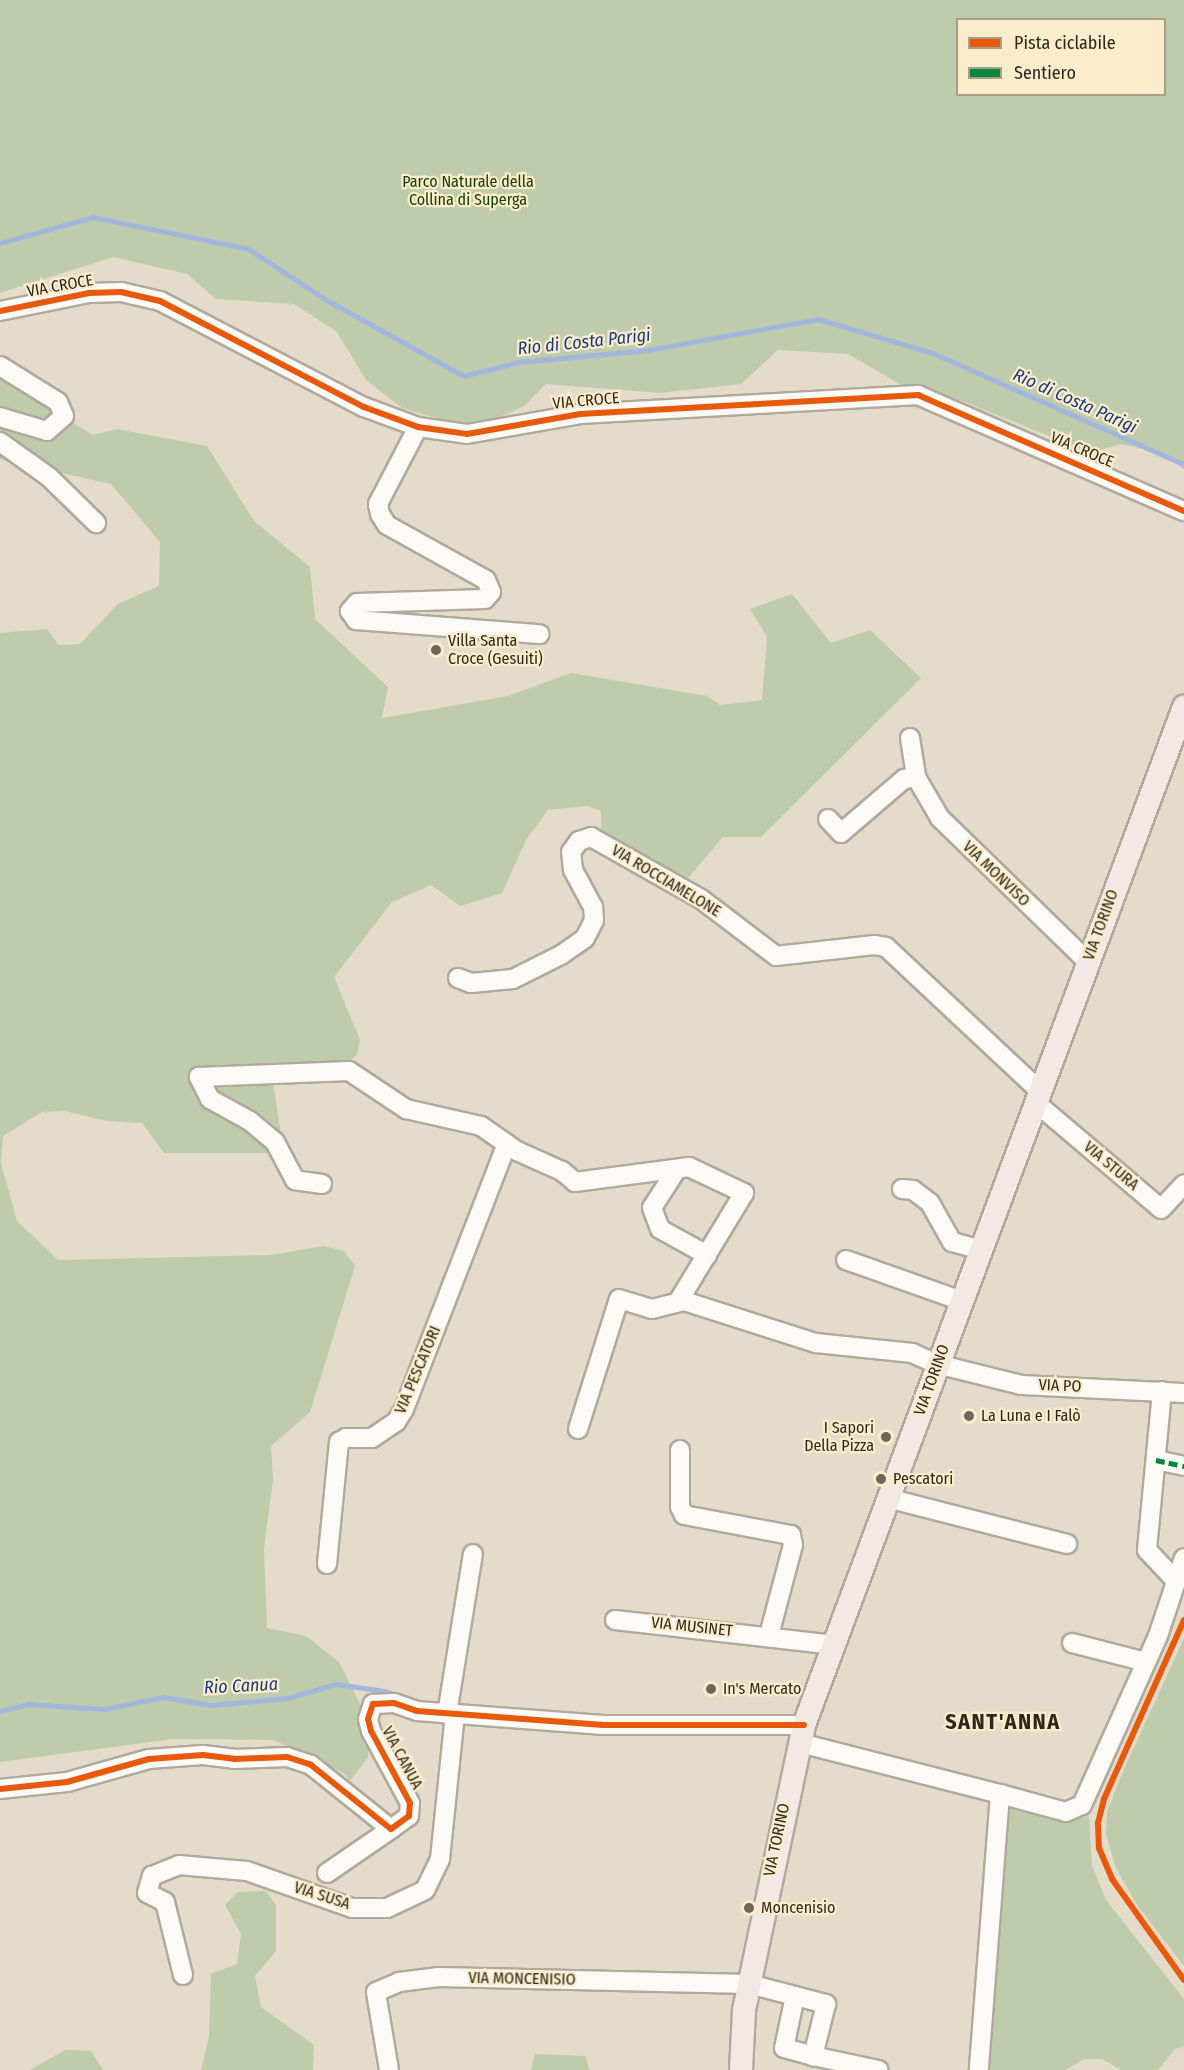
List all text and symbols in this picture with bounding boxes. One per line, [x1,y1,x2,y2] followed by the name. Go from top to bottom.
[956,18,1166,96] legend
[1014,32,1116,54] text: Pista ciclabile
[1014,62,1076,84] text: Sentiero
[402,172,534,210] park label: Parco Naturale della Collina di Superga
[25,271,95,301] street label: VIA CROCE
[516,324,652,360] water label: Rio di Costa Parigi
[1010,364,1140,438] water label: Rio di Costa Parigi
[552,389,620,413] street label: VIA CROCE
[1047,428,1117,472] street label: VIA CROCE
[448,631,543,669] place label: Villa Santa Croce (Gesuiti)
[429,643,443,657] marker: Villa Santa Croce (Gesuiti)
[958,837,1034,911] street label: VIA MONVISO
[608,841,724,921] street label: VIA ROCCIAMELONE
[1079,887,1123,963] street label: VIA TORINO
[1080,1137,1142,1195] street label: VIA STURA
[391,1323,445,1417] street label: VIA PESCATORI
[910,1342,954,1418] street label: VIA TORINO
[1038,1376,1082,1396] street label: VIA PO
[981,1406,1081,1426] place label: La Luna e I Falò
[962,1409,976,1423] marker: La Luna e I Falò
[804,1418,874,1456] place label: I Sapori Della Pizza
[879,1430,893,1444] marker: I Sapori Della Pizza
[893,1469,953,1489] place label: Pescatori
[874,1472,888,1486] marker: Pescatori
[650,1613,734,1641] street label: VIA MUSINET
[203,1673,279,1699] water label: Rio Canua
[723,1679,801,1699] place label: In's Mercato
[704,1682,718,1696] marker: In's Mercato
[945,1709,1061,1735] district label: SANT'ANNA
[377,1723,427,1793] street label: VIA CANUA
[760,1802,794,1878] street label: VIA TORINO
[291,1878,353,1914] street label: VIA SUSA
[761,1898,835,1918] place label: Moncenisio
[742,1901,756,1915] marker: Moncenisio
[468,1968,576,1990] street label: VIA MONCENISIO

